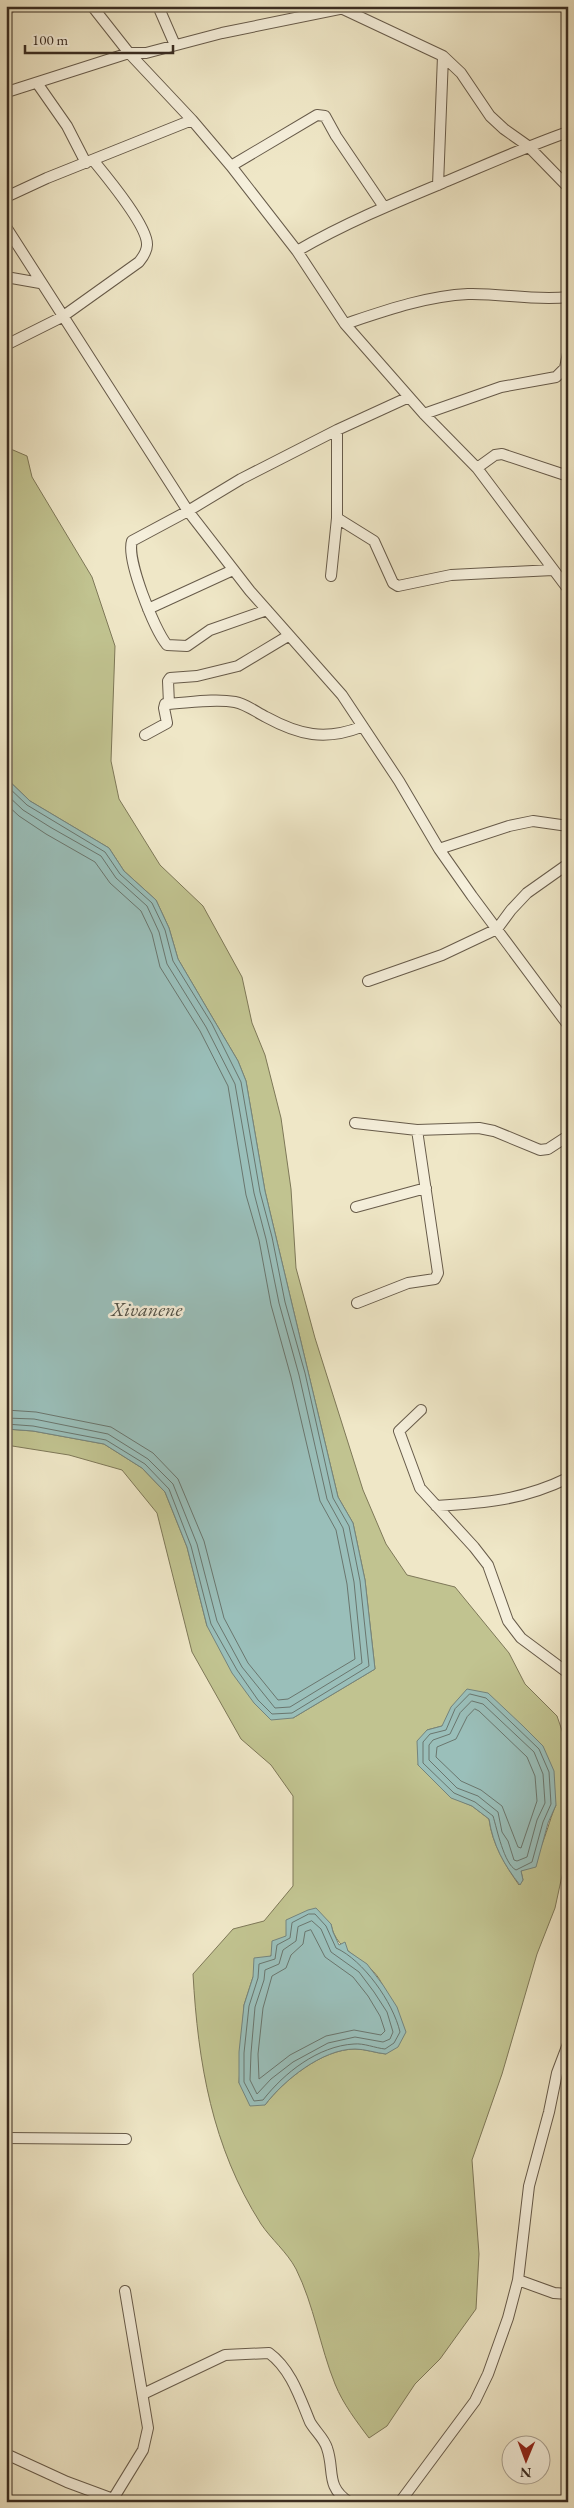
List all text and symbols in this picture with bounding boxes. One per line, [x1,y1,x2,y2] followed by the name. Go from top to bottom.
[25,22,172,54] scale bar
[32,30,69,49] text: 100 m
[110,1296,183,1322] water label: Xivanene
[502,2436,552,2486] north arrow
[519,2464,532,2482] text: N

